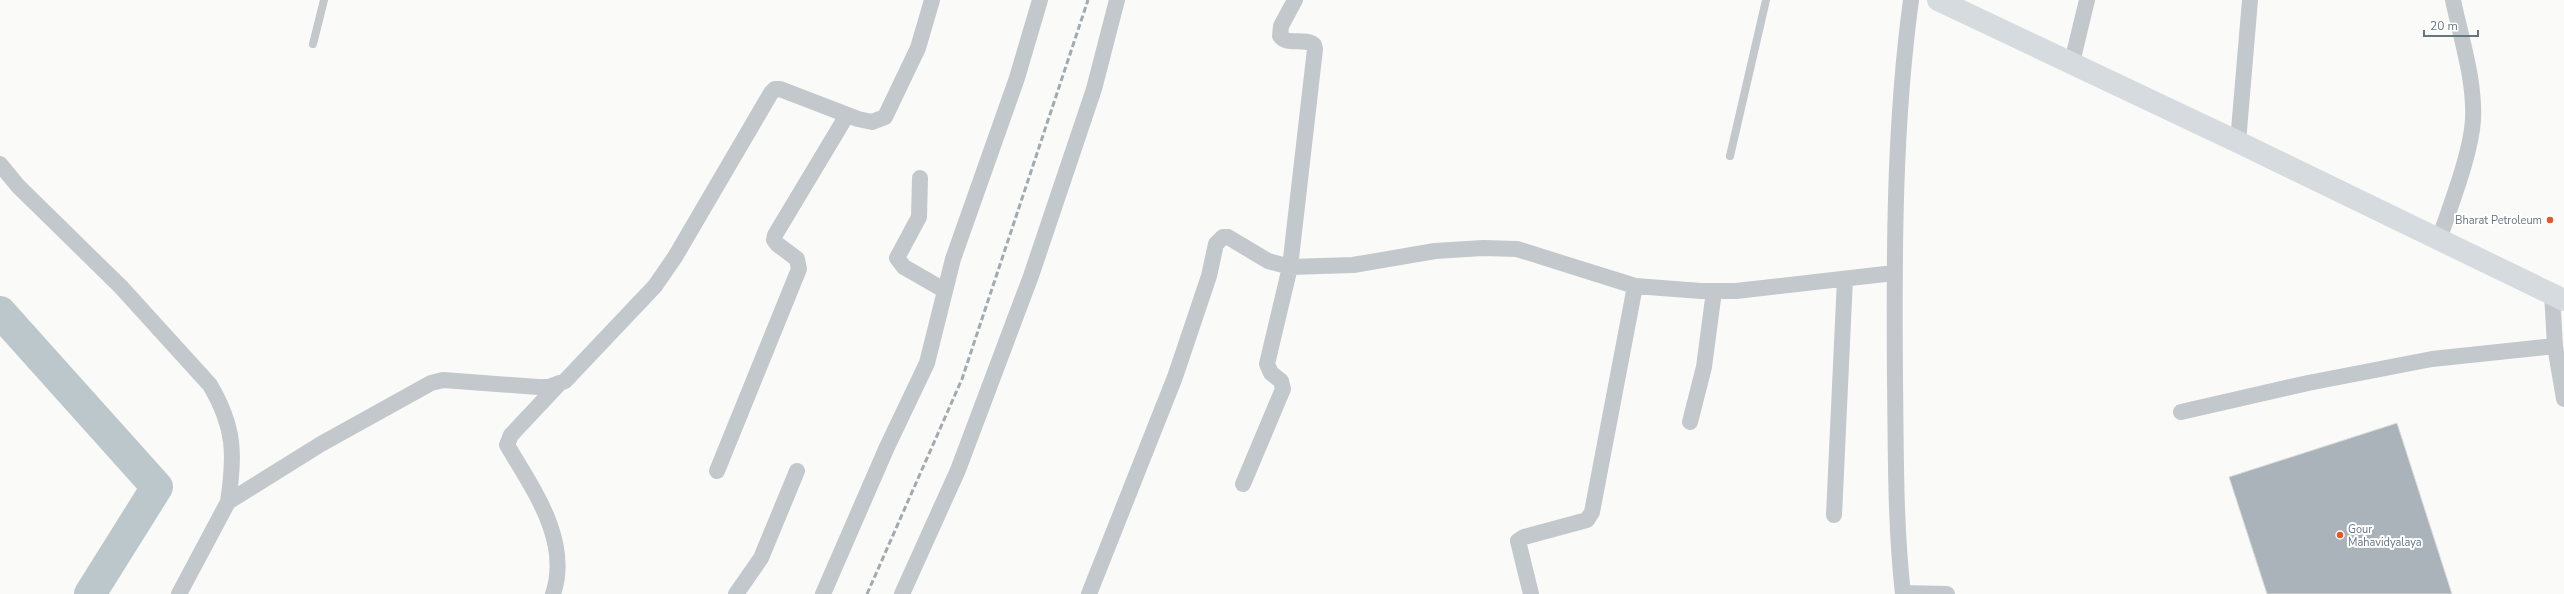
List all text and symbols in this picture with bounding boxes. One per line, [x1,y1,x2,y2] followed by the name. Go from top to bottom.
[2424,12,2478,38] scale bar
[2430,18,2458,34] text: 20 m
[2455,213,2542,228] place label: Bharat Petroleum
[2545,215,2555,225] marker: Bharat Petroleum
[2348,522,2422,550] place label: Gour Mahavidyalaya
[2335,530,2345,540] marker: Gour Mahavidyalaya

